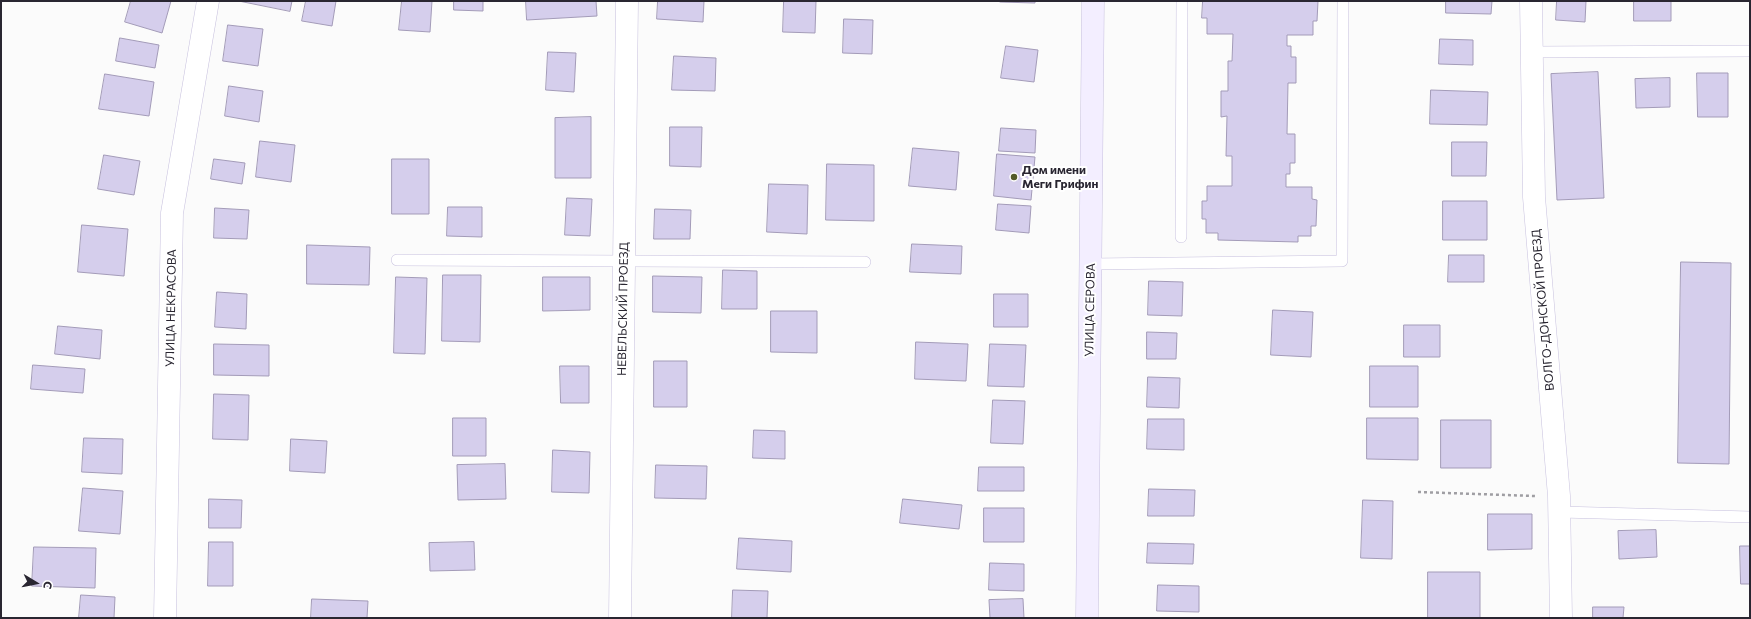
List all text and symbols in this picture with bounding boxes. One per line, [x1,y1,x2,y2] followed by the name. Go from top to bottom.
[1022,163,1098,191] place label: Дом имени Меги Грифин
[1009,172,1019,182] marker: Дом имени Меги Грифин
[1529,229,1557,391] street label: ВОЛГО-ДОНСКОЙ ПРОЕЗД
[615,242,631,376] street label: НЕВЕЛЬСКИЙ ПРОЕЗД
[163,249,179,367] street label: УЛИЦА НЕКРАСОВА
[1082,263,1098,357] street label: УЛИЦА СЕРОВА
[16,563,56,603] north arrow
[41,580,55,590] text: С

